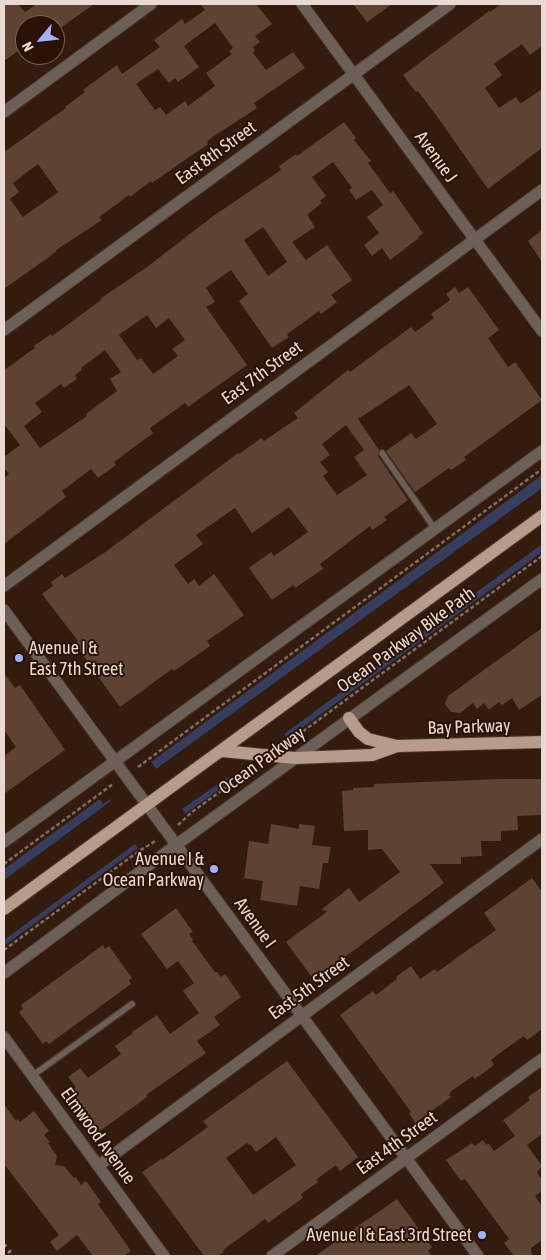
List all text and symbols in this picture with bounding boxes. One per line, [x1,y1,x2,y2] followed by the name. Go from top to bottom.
[15,15,65,65] north arrow
[19,39,37,54] text: N
[171,117,261,189] street label: East 8th Street
[410,127,462,187] street label: Avenue J
[217,337,307,409] street label: East 7th Street
[333,583,479,697] street label: Ocean Parkway Bike Path
[29,637,123,680] place label: Avenue I & East 7th Street
[13,652,25,664] marker: Avenue I & East 7th Street
[427,715,511,739] street label: Bay Parkway
[215,722,309,800] street label: Ocean Parkway
[103,848,204,891] place label: Avenue I & Ocean Parkway
[208,863,220,875] marker: Avenue I & Ocean Parkway
[230,894,280,952] street label: Avenue I
[264,952,354,1024] street label: East 5th Street
[56,1084,140,1188] street label: Elmwood Avenue
[352,1107,442,1179] street label: East 4th Street
[307,1224,472,1246] place label: Avenue I & East 3rd Street
[476,1229,488,1241] marker: Avenue I & East 3rd Street

